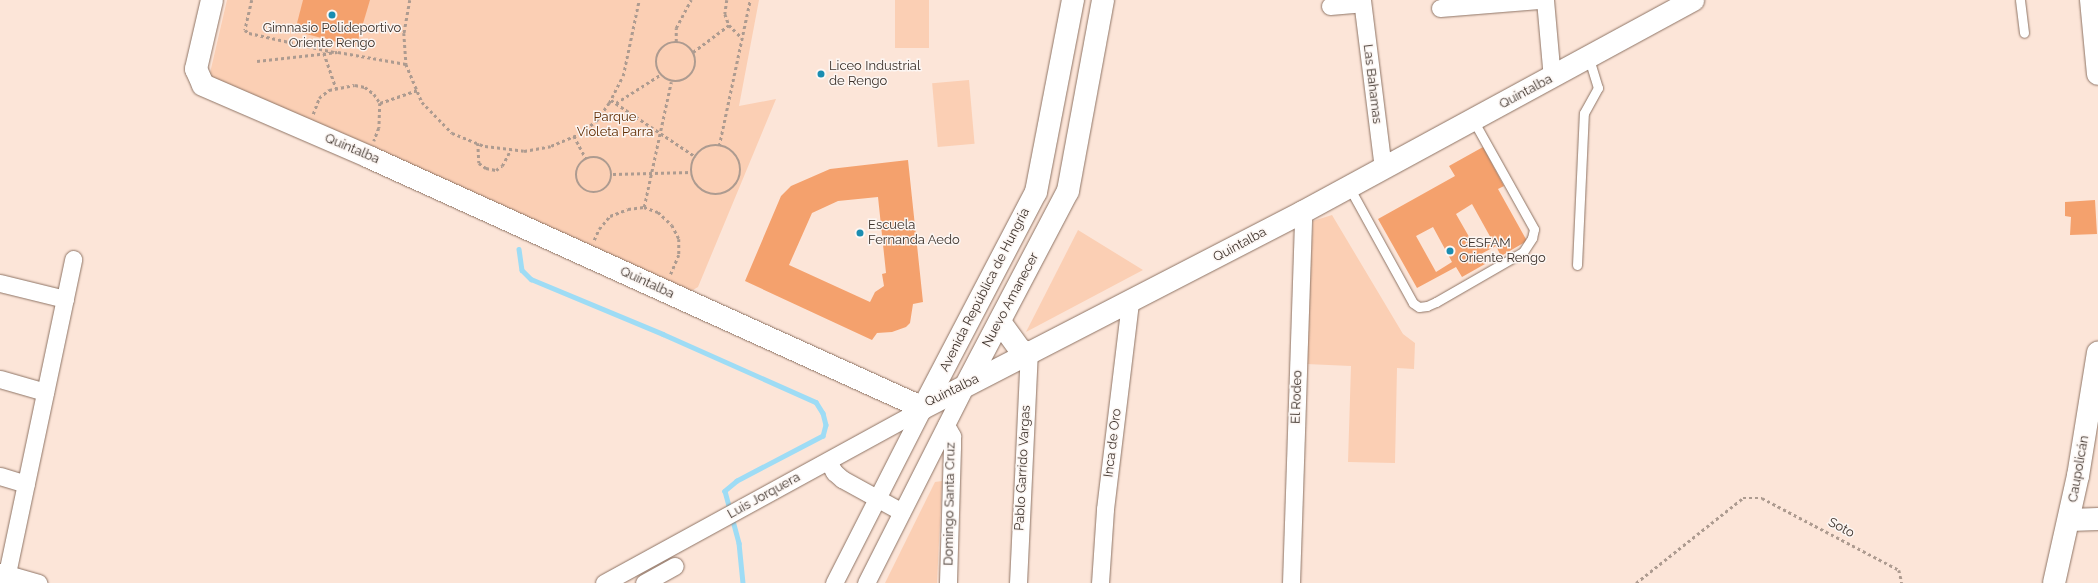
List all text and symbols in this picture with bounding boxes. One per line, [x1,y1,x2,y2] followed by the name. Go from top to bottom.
[327,10,337,20] marker: Gimnasio Polideportivo Oriente Rengo
[263,21,401,52] place label: Gimnasio Polideportivo Oriente Rengo
[1359,43,1385,125] street label: Las Bahamas
[829,59,920,90] place label: Liceo Industrial de Rengo
[816,69,826,79] marker: Liceo Industrial de Rengo
[1497,72,1555,112] street label: Quintalba
[577,110,653,141] park label: Parque Violeta Parra
[322,131,382,167] street label: Quintalba
[937,206,1033,374] street label: Avenida República de Hungría
[868,218,960,249] place label: Escuela Fernanda Aedo
[1211,225,1269,265] street label: Quintalba
[855,228,865,238] marker: Escuela Fernanda Aedo
[1459,236,1546,267] place label: CESFAM Oriente Rengo
[1444,245,1456,257] marker: CESFAM Oriente Rengo
[979,250,1043,350] street label: Nuevo Amanecer
[617,264,677,302] street label: Quintalba
[1288,370,1306,424] street label: El Rodeo
[923,371,981,411] street label: Quintalba
[1012,405,1034,531] street label: Pablo Garrido Vargas
[1101,408,1125,478] street label: Inca de Oro
[2065,434,2093,504] street label: Caupolicán
[941,442,959,566] street label: Domingo Santa Cruz
[725,470,803,522] street label: Luis Jorquera
[1825,515,1857,541] street label: Soto

